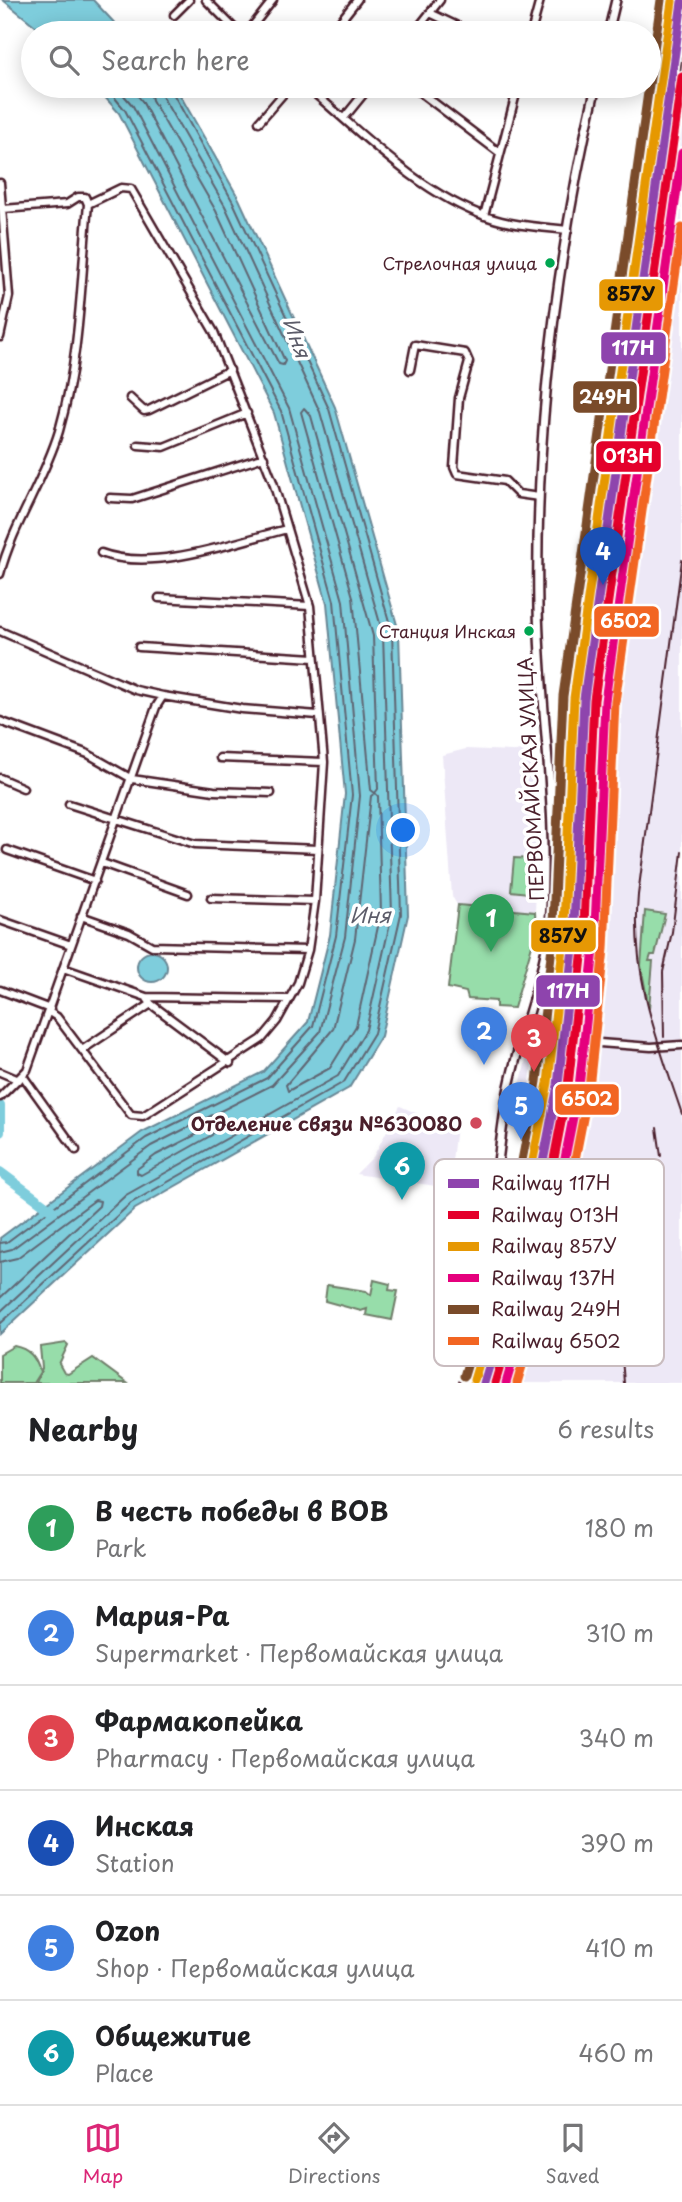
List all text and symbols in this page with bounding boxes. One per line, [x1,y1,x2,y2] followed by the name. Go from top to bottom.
[21,21,661,98] search box
[101,40,250,79] text: Search here
[45,41,83,79] icon: search
[382,250,537,276] place label: Стрелочная улица
[543,256,557,270] marker: Стрелочная улица
[598,278,664,312] line badge: 857У
[607,279,655,307] text: 857У
[276,312,321,363] water label: Иня
[600,331,667,365] line badge: 117Н
[611,333,655,361] text: 117Н
[572,380,638,414] line badge: 249Н
[579,382,631,410] text: 249Н
[595,440,662,473] line badge: 013Н
[603,441,653,469] text: 013Н
[580,527,626,585] pin: 4
[593,605,660,638] line badge: 6502
[600,606,652,634] text: 6502
[379,618,516,644] place label: Станция Инская
[522,624,536,638] marker: Станция Инская
[510,656,550,902] street label: ПЕРВОМАЙСКАЯ УЛИЦА
[386,813,420,847] your location
[468,894,514,952] pin: 1
[349,898,392,930] water label: Иня
[530,919,597,953] line badge: 857У
[539,921,587,949] text: 857У
[535,974,601,1008] line badge: 117Н
[546,976,590,1004] text: 117Н
[461,1007,507,1065] pin: 2
[511,1014,557,1072] pin: 3
[498,1082,544,1140] pin: 5
[554,1083,620,1116] line badge: 6502
[561,1084,613,1112] text: 6502
[191,1109,462,1137] place label: Отделение связи №630080
[468,1115,484,1131] marker: Отделение связи №630080
[379,1142,425,1200] pin: 6
[434,1159,664,1366] legend
[491,1168,610,1196] text: Railway 117Н
[491,1200,619,1228] text: Railway 013Н
[491,1231,617,1259] text: Railway 857У
[491,1263,615,1291] text: Railway 137Н
[491,1294,621,1322] text: Railway 249Н
[491,1326,621,1354] text: Railway 6502
[28,1406,138,1451] text: Nearby
[558,1411,654,1446] text: 6 results
[95,1491,388,1530] text: В честь победы в ВОВ
[46,1510,57,1545] text: 1
[585,1510,654,1545] text: 180 m
[95,1530,146,1565] text: Park
[95,1596,230,1635] text: Мария-Ра
[43,1615,59,1650] text: 2
[585,1615,654,1650] text: 310 m
[95,1635,503,1670] text: Supermarket · Первомайская улица
[95,1701,303,1740] text: Фармакопейка
[43,1720,59,1755] text: 3
[579,1720,654,1755] text: 340 m
[95,1740,475,1775] text: Pharmacy · Первомайская улица
[95,1806,194,1845] text: Инская
[43,1825,59,1860] text: 4
[580,1825,654,1860] text: 390 m
[95,1845,175,1880] text: Station
[95,1911,160,1950] text: Ozon
[44,1930,58,1965] text: 5
[585,1930,654,1965] text: 410 m
[95,1950,415,1985] text: Shop · Первомайская улица
[95,2016,251,2055] text: Общежитие
[43,2035,59,2070] text: 6
[579,2035,654,2070] text: 460 m
[95,2055,154,2090] text: Place
[83,2119,123,2189] tab: Map
[288,2119,381,2189] tab: Directions
[546,2119,599,2189] tab: Saved

